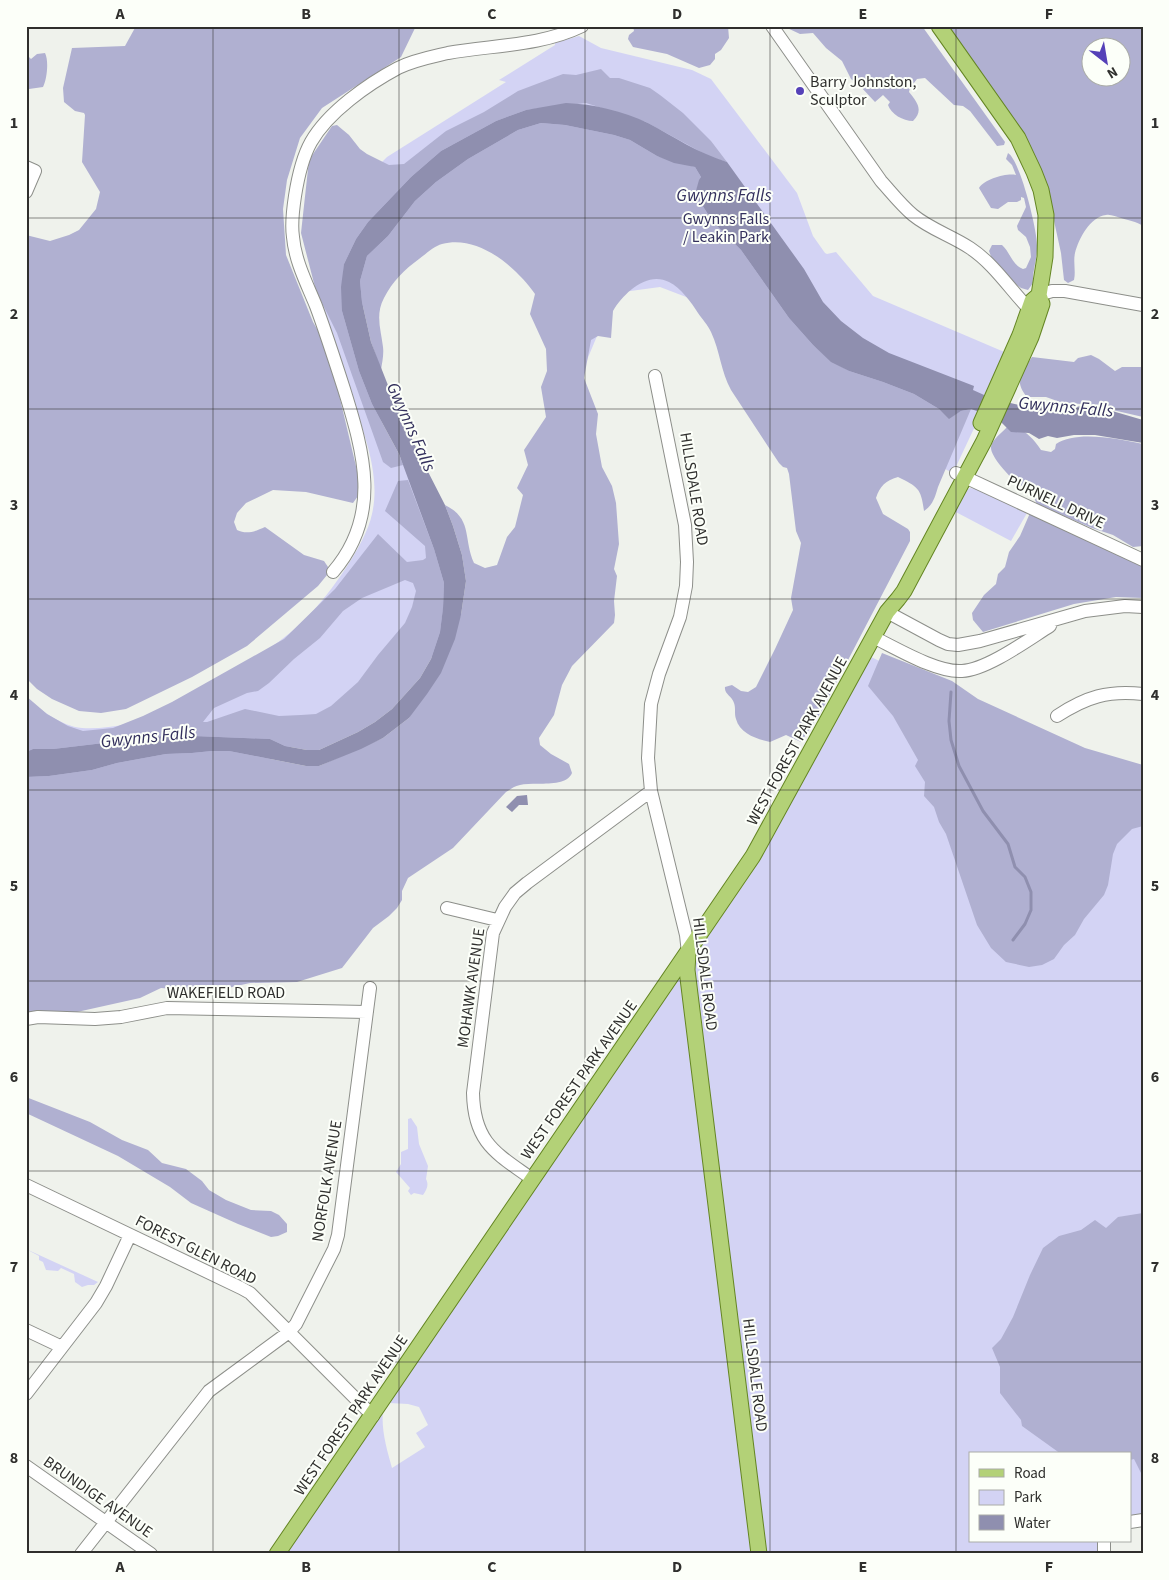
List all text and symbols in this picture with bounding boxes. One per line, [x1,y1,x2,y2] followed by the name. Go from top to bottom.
[114,3,125,25] text: A
[301,3,311,25] text: B
[487,3,497,25] text: C
[672,3,682,25] text: D
[859,3,867,25] text: E
[1045,3,1053,25] text: F
[1082,38,1132,88] north arrow
[1103,61,1121,83] text: N
[810,71,916,111] place label: Barry Johnston, Sculptor
[794,85,806,97] marker: Barry Johnston, Sculptor
[10,112,18,134] text: 1
[1151,112,1159,134] text: 1
[676,183,772,208] water label: Gwynns Falls
[683,208,770,248] park label: Gwynns Falls / Leakin Park
[10,303,18,325] text: 2
[1151,303,1159,325] text: 2
[380,378,442,476] water label: Gwynns Falls
[1017,390,1115,424] water label: Gwynns Falls
[674,431,714,547] street label: HILLSDALE ROAD
[1003,470,1109,534] street label: PURNELL DRIVE
[10,494,18,516] text: 3
[1151,494,1159,516] text: 3
[741,653,853,829] street label: WEST FOREST PARK AVENUE
[10,684,19,706] text: 4
[1151,684,1160,706] text: 4
[99,720,197,754] water label: Gwynns Falls
[10,875,18,897] text: 5
[1151,875,1159,897] text: 5
[687,916,723,1032] street label: HILLSDALE ROAD
[452,927,490,1049] street label: MOHAWK AVENUE
[167,982,285,1004] street label: WAKEFIELD ROAD
[516,996,642,1164] street label: WEST FOREST PARK AVENUE
[10,1066,18,1088] text: 6
[1151,1066,1159,1088] text: 6
[307,1119,347,1243] street label: NORFOLK AVENUE
[131,1210,261,1290] street label: FOREST GLEN ROAD
[10,1256,18,1278] text: 7
[1151,1256,1159,1278] text: 7
[737,1317,773,1433] street label: HILLSDALE ROAD
[289,1330,413,1500] street label: WEST FOREST PARK AVENUE
[10,1447,18,1469] text: 8
[1151,1447,1159,1469] text: 8
[39,1451,157,1543] street label: BRUNDIGE AVENUE
[969,1452,1132,1542] legend
[1014,1463,1046,1484] text: Road
[1014,1487,1043,1508] text: Park
[1014,1513,1051,1534] text: Water
[114,1556,125,1578] text: A
[301,1556,311,1578] text: B
[487,1556,497,1578] text: C
[672,1556,682,1578] text: D
[859,1556,867,1578] text: E
[1045,1556,1053,1578] text: F

